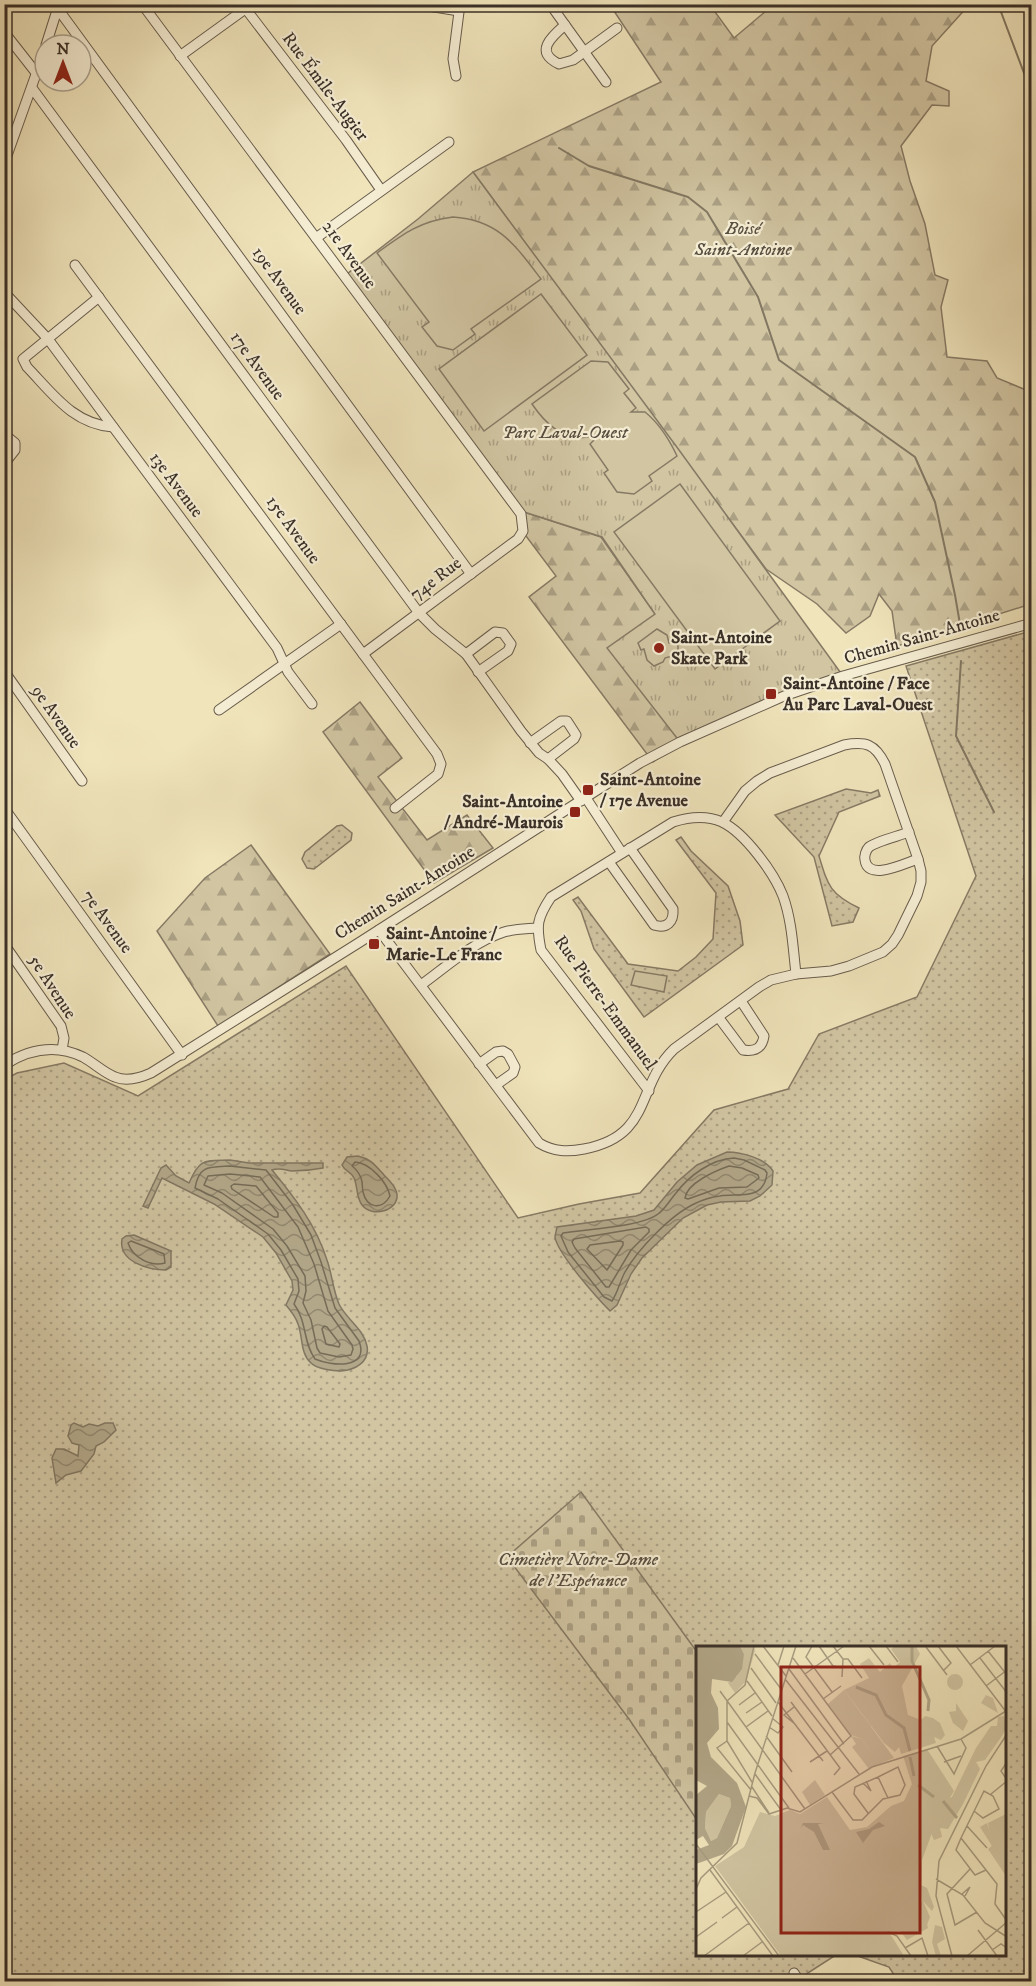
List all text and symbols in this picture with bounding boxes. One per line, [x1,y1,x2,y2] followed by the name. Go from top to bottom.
[277,28,373,146] street label: Rue Émile-Augier
[33,33,93,93] north arrow
[56,39,70,59] text: N
[317,217,381,293] street label: 21e Avenue
[693,218,792,261] park label: Boisé Saint-Antoine
[247,243,311,319] street label: 19e Avenue
[225,327,289,405] street label: 17e Avenue
[502,422,629,444] park label: Parc Laval-Ouest
[144,448,208,522] street label: 13e Avenue
[261,492,325,568] street label: 15e Avenue
[406,552,466,606] street label: 74e Rue
[842,604,1002,670] street label: Chemin Saint-Antoine
[671,627,772,670] place label: Saint-Antoine Skate Park
[652,641,666,655] marker: Saint-Antoine Skate Park
[782,673,933,716] place label: Saint-Antoine / Face Au Parc Laval-Ouest
[26,680,86,753] street label: 9e Avenue
[764,687,778,701] marker: Saint-Antoine / Face Au Parc Laval-Ouest
[599,769,701,812] place label: Saint-Antoine / 17e Avenue
[581,783,595,797] marker: Saint-Antoine / 17e Avenue
[443,791,564,834] place label: Saint-Antoine / André-Maurois
[568,805,582,819] marker: Saint-Antoine / André-Maurois
[331,841,479,945] street label: Chemin Saint-Antoine
[77,886,137,958] street label: 7e Avenue
[386,923,502,966] place label: Saint-Antoine / Marie-Le Franc
[549,931,662,1075] street label: Rue Pierre-Emmanuel
[367,937,381,951] marker: Saint-Antoine / Marie-Le Franc
[23,951,81,1023] street label: 5e Avenue
[498,1549,659,1592] park label: Cimetière Notre-Dame de l'Espérance
[696,1646,1006,1956] inset map

